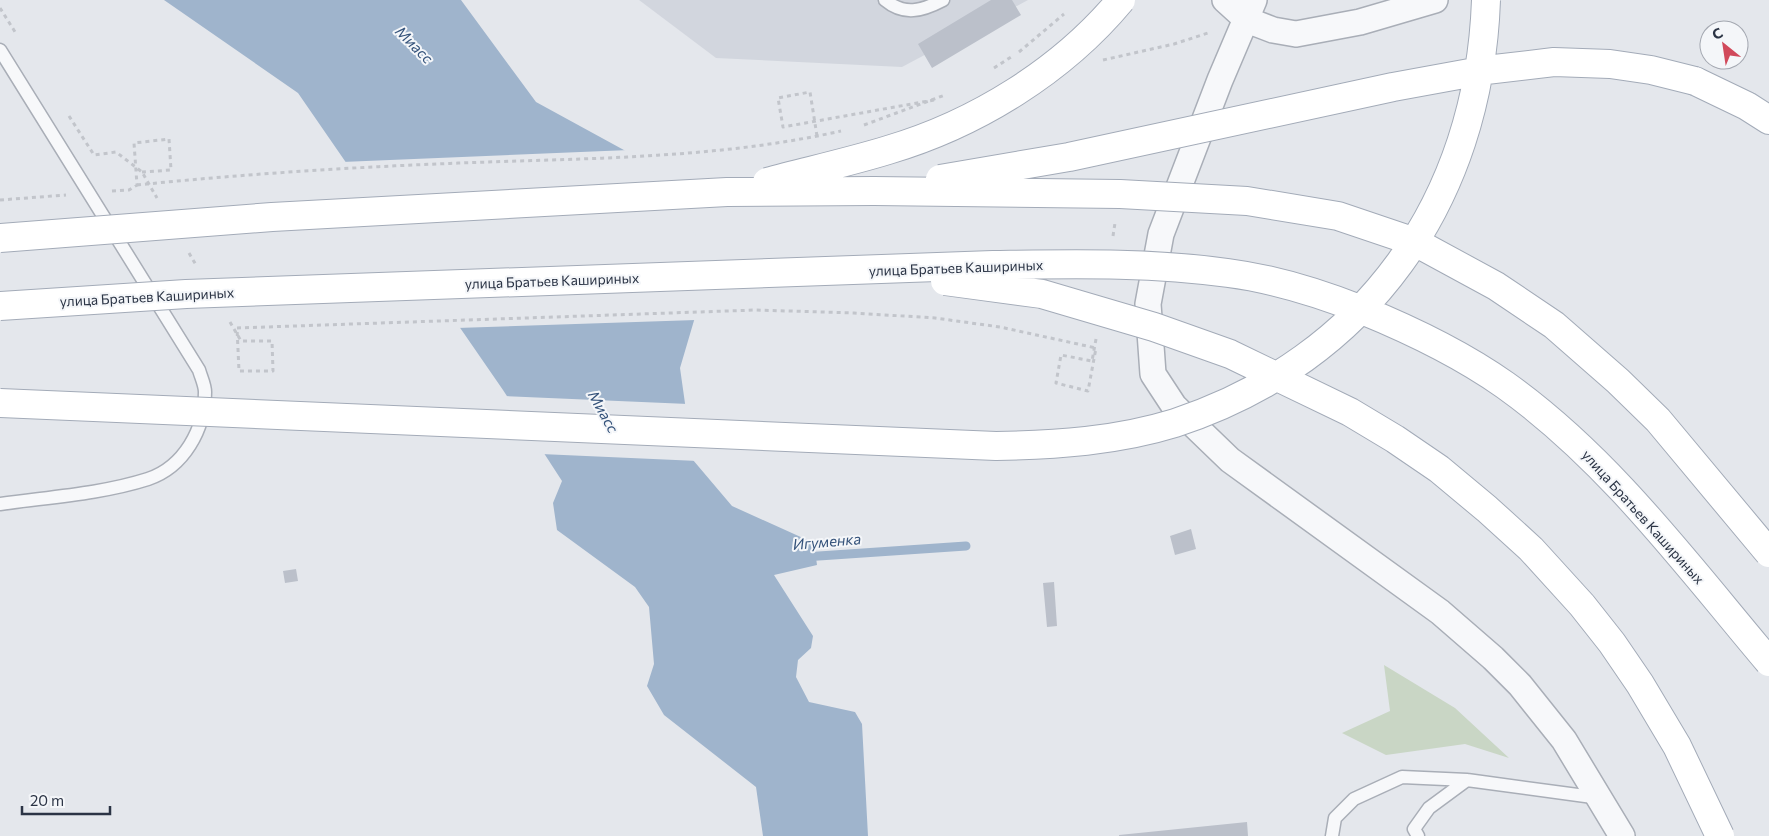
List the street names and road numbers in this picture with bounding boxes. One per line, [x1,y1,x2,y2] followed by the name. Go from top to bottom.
[868,256,1044,279] street label: улица Братьев Кашириных
[464,269,640,292] street label: улица Братьев Кашириных
[59,283,235,310] street label: улица Братьев Кашириных
[1579,446,1708,588] street label: улица Братьев Кашириных

